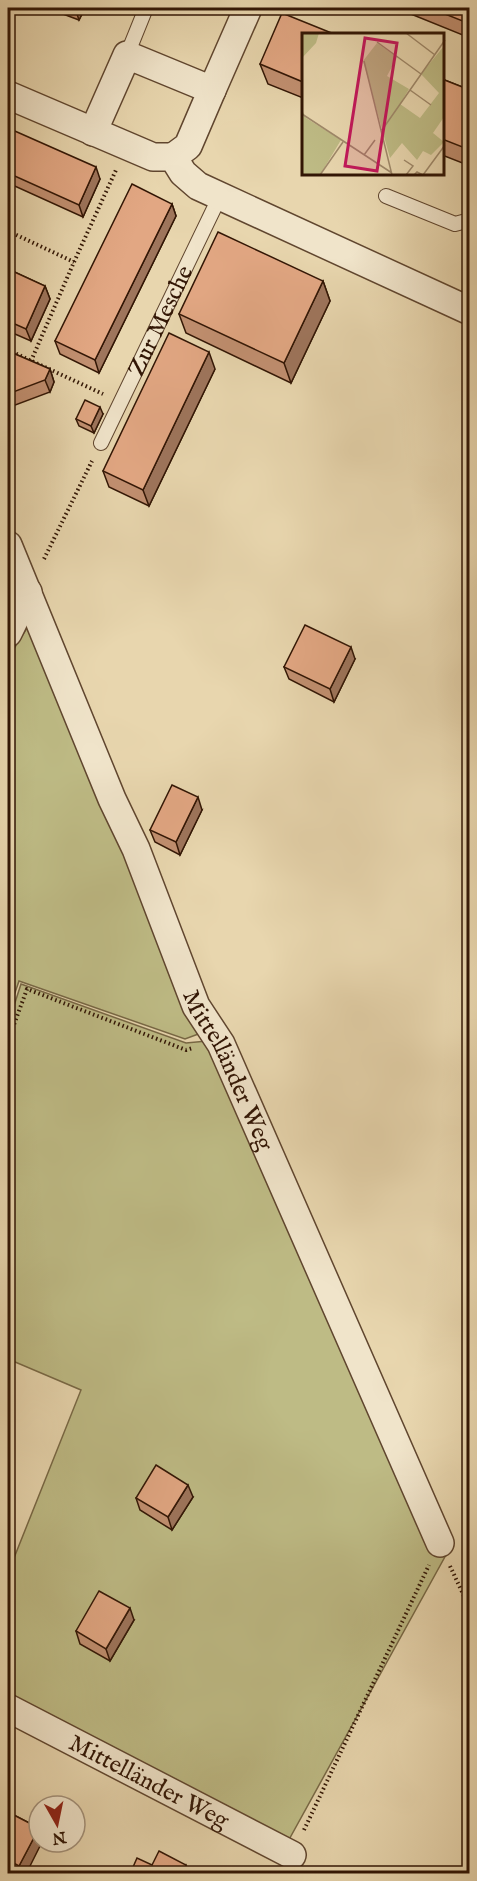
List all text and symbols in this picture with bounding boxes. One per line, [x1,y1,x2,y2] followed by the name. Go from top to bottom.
[302,33,444,176] inset map
[122,261,201,382] street label: Zur Mesche
[174,986,280,1157] street label: Mittelländer Weg
[63,1728,235,1837] street label: Mittelländer Weg
[27,1794,87,1854] north arrow
[50,1826,68,1848] text: N

